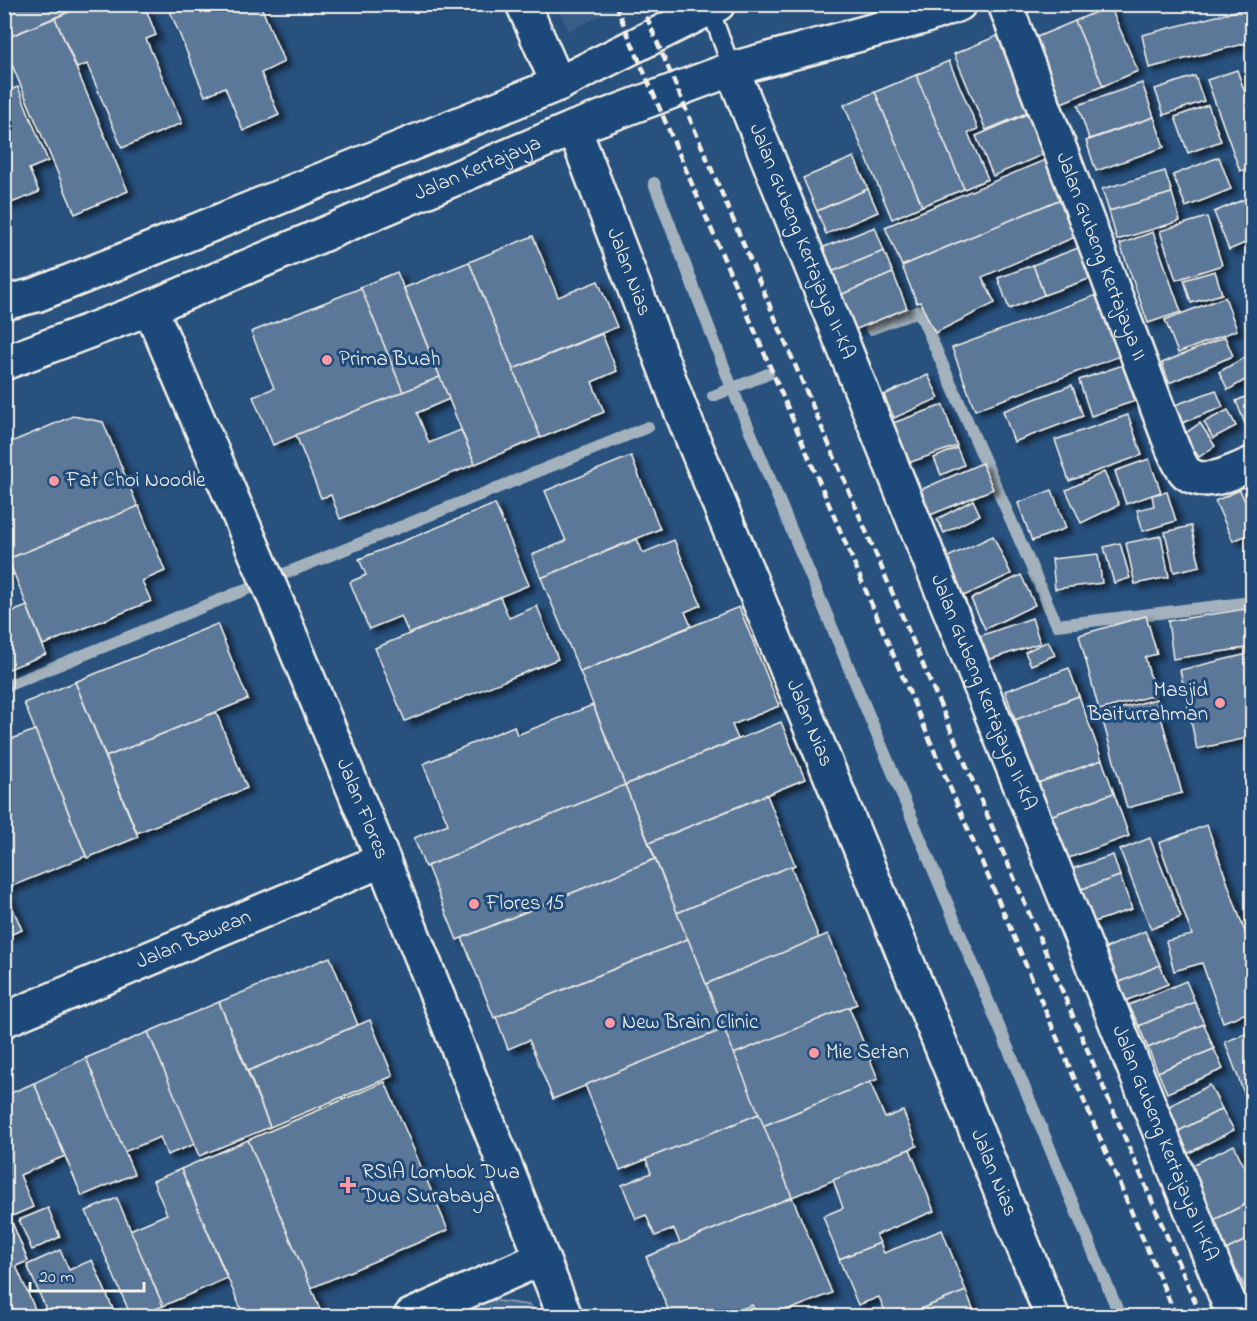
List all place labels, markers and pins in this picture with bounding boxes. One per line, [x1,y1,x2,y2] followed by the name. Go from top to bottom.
[339,345,440,375] place label: Prima Buah
[320,353,334,367] marker: Prima Buah
[65,466,206,496] place label: Fat Choi Noodle
[47,474,61,488] marker: Fat Choi Noodle
[1086,676,1208,730] place label: Masjid Baiturrahman
[1213,696,1227,710] marker: Masjid Baiturrahman
[485,889,565,919] place label: Flores 15
[467,897,481,911] marker: Flores 15
[622,1008,759,1038] place label: New Brain Clinic
[603,1016,617,1030] marker: New Brain Clinic
[826,1038,909,1068] place label: Mie Setan
[807,1046,821,1060] marker: Mie Setan
[361,1158,520,1214] place label: RSIA Lombok Dua Dua Surabaya
[339,1176,357,1194] marker: RSIA Lombok Dua Dua Surabaya

